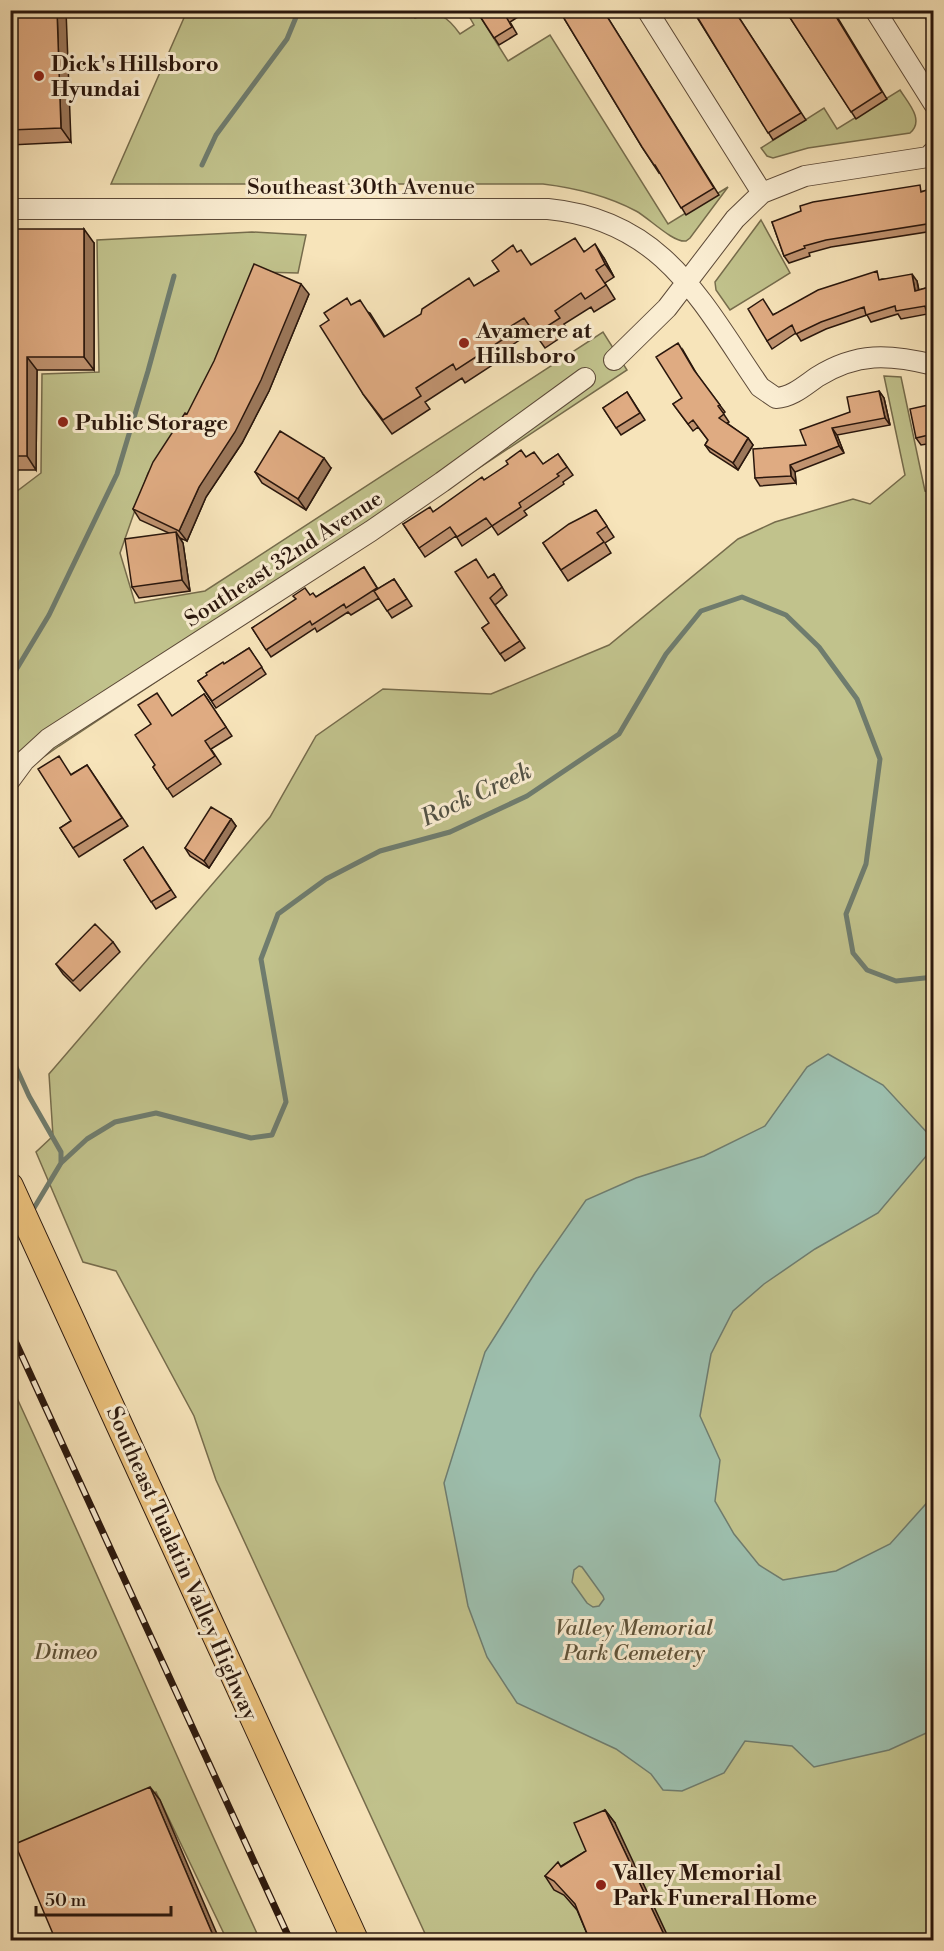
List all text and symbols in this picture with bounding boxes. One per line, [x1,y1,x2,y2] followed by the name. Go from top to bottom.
[51,51,219,103] place label: Dick's Hillsboro Hyundai
[32,69,46,83] marker: Dick's Hillsboro Hyundai
[247,174,475,201] street label: Southeast 30th Avenue
[475,318,592,370] place label: Avamere at Hillsboro
[457,336,471,350] marker: Avamere at Hillsboro
[75,410,228,437] place label: Public Storage
[56,415,70,429] marker: Public Storage
[180,485,388,633] street label: Southeast 32nd Avenue
[415,756,537,834] water label: Rock Creek
[100,1402,263,1725] street label: Southeast Tualatin Valley Highway
[555,1615,713,1667] park label: Valley Memorial Park Cemetery
[33,1639,98,1666] park label: Dimeo
[612,1860,817,1912] place label: Valley Memorial Park Funeral Home
[594,1878,608,1892] marker: Valley Memorial Park Funeral Home
[36,1879,171,1917] scale bar
[45,1889,87,1912] text: 50 m

